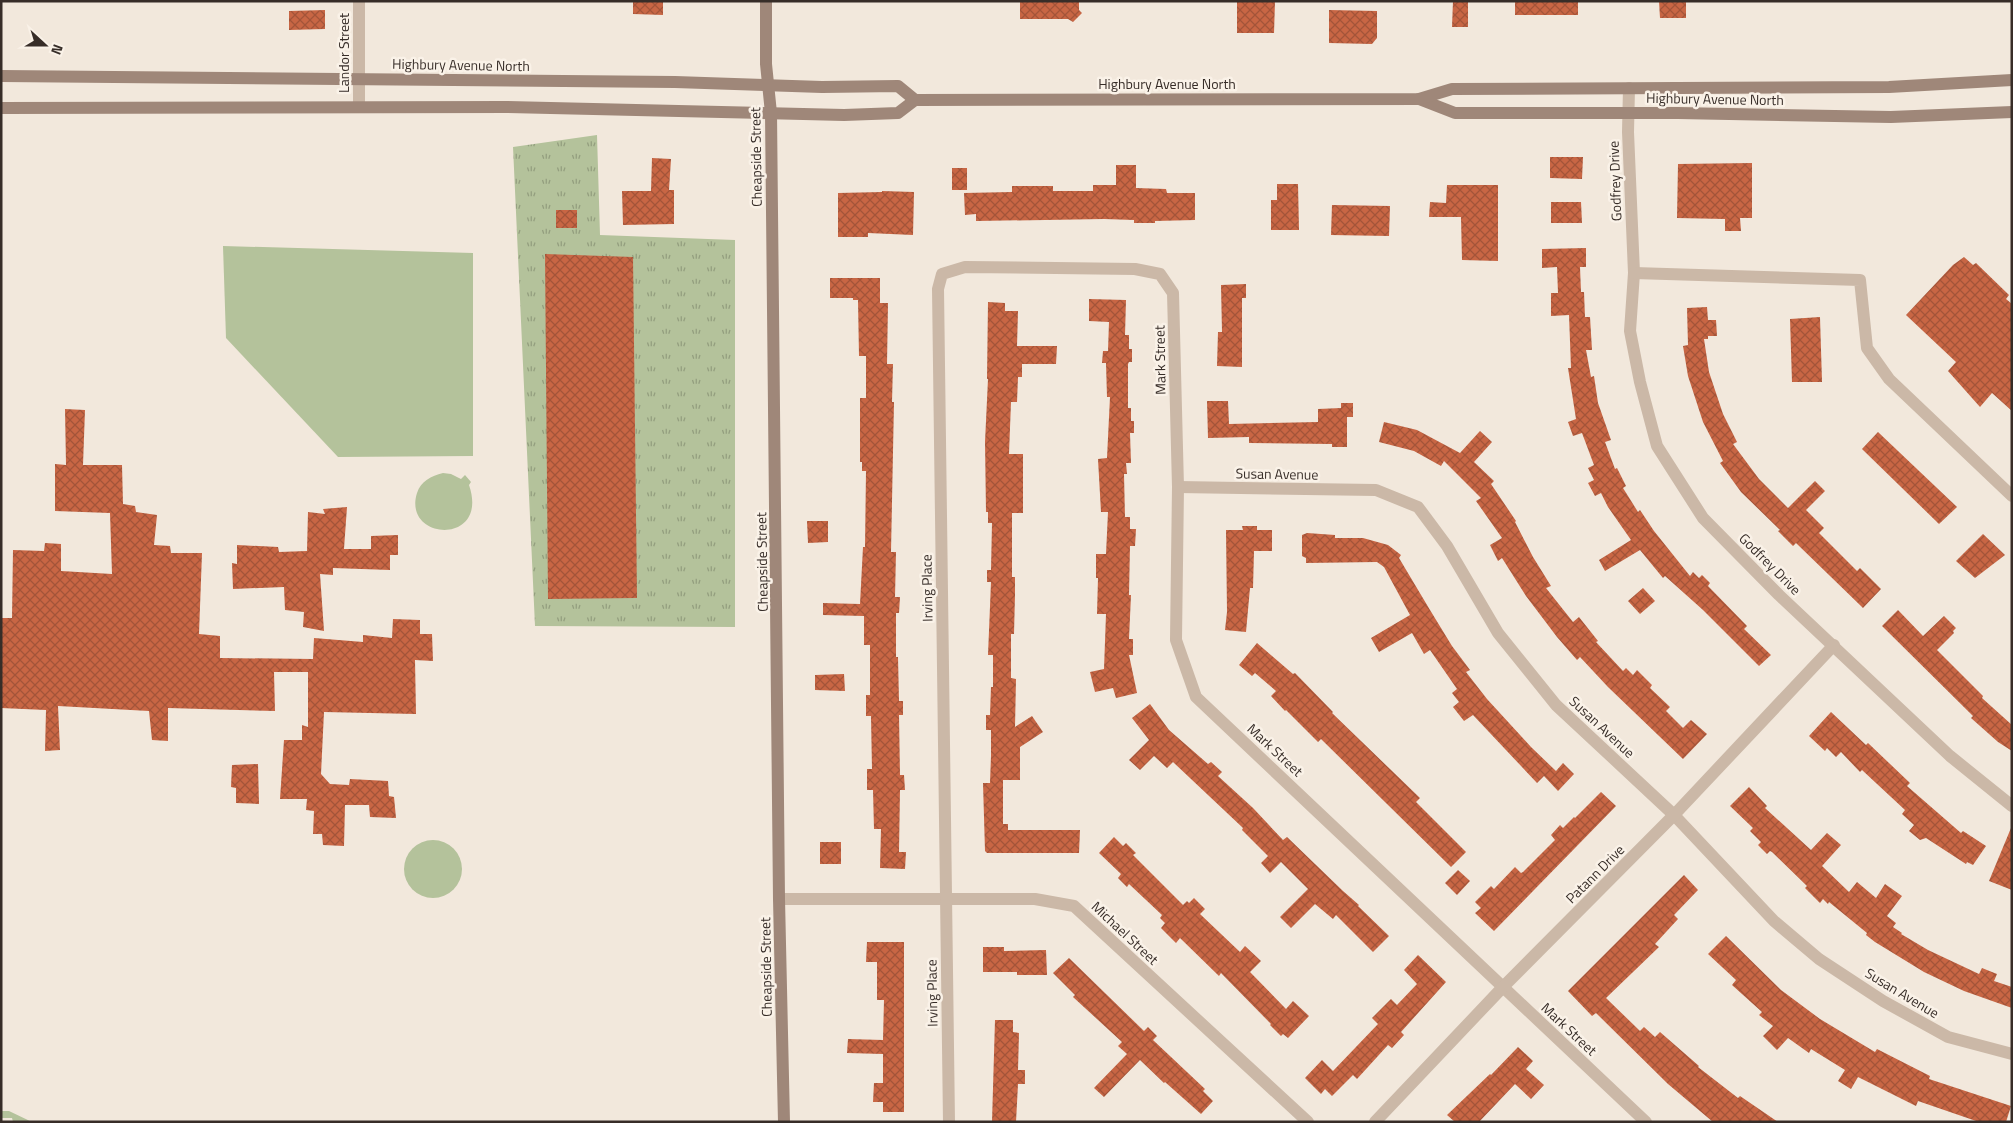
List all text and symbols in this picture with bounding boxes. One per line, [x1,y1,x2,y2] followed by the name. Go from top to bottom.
[333,13,354,93] street label: Landor Street
[20,20,70,70] north arrow
[46,42,69,58] text: N
[392,53,530,76] street label: Highbury Avenue North
[1098,73,1236,94] street label: Highbury Avenue North
[1646,87,1784,110] street label: Highbury Avenue North
[744,107,767,207] street label: Cheapside Street
[1603,141,1626,221] street label: Godfrey Drive
[1148,325,1171,395] street label: Mark Street
[1235,462,1319,485] street label: Susan Avenue
[750,512,773,612] street label: Cheapside Street
[1735,528,1806,599] street label: Godfrey Drive
[915,554,938,622] street label: Irving Place
[1565,691,1640,763] street label: Susan Avenue
[1243,718,1308,781] street label: Mark Street
[1560,839,1629,908] street label: Patann Drive
[1087,896,1164,969] street label: Michael Street
[754,917,777,1017] street label: Cheapside Street
[920,959,943,1027] street label: Irving Place
[1861,962,1943,1023] street label: Susan Avenue
[1537,997,1602,1060] street label: Mark Street

